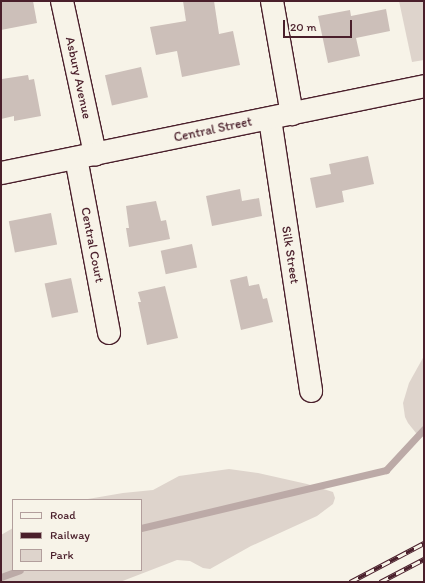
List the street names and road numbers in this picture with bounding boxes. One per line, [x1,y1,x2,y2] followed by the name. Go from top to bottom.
[62,36,94,120] street label: Asbury Avenue
[173,114,253,146] street label: Central Street
[77,206,107,284] street label: Central Court
[278,225,302,285] street label: Silk Street

